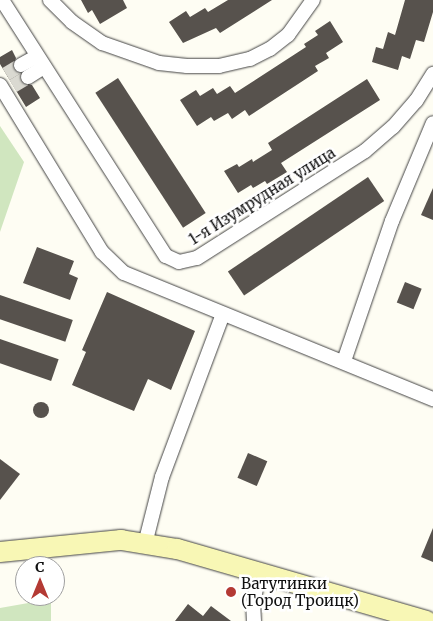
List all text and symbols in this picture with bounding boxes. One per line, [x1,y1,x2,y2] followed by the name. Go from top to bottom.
[185,143,339,249] street label: 1-я Изумрудная улица
[15,556,65,606] north arrow
[35,558,45,576] text: С
[241,574,359,609] place label: Ватутинки (Город Троицк)
[225,586,237,598] marker: Ватутинки (Город Троицк)

